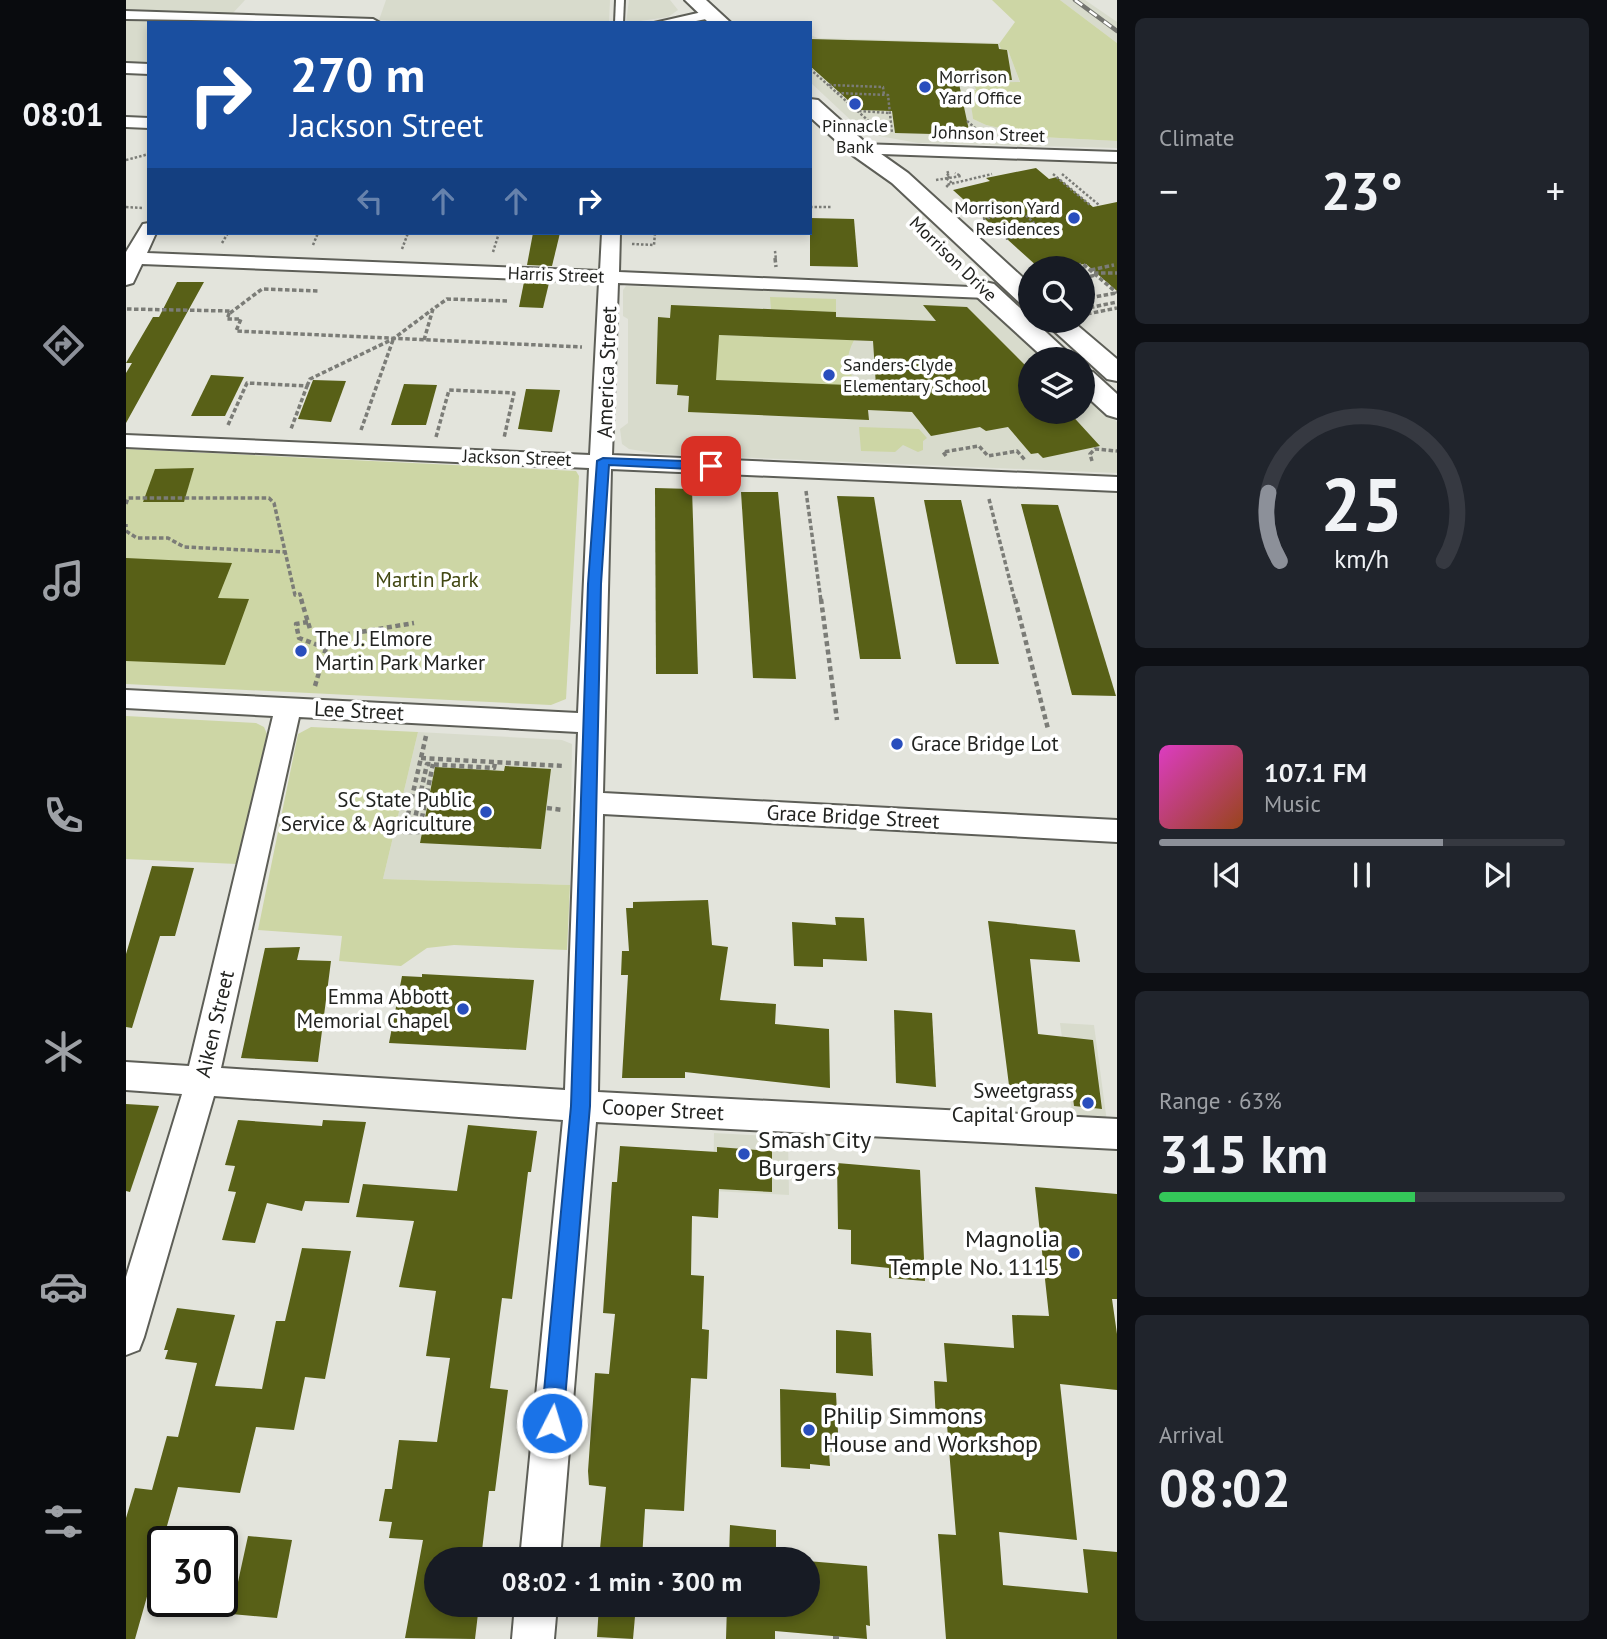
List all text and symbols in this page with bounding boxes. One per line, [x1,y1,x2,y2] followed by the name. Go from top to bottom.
[290,42,425,106] text: 270 m
[175,49,266,140] icon: right
[939,65,1022,109] place label: Morrison Yard Office
[917,79,933,95] marker: Morrison Yard Office
[22,93,104,135] text: 08:01
[847,96,863,112] marker: Pinnacle Bank
[290,104,483,146] text: Jackson Street
[822,114,888,158] place label: Pinnacle Bank
[931,120,1046,147] street label: Johnson Street
[1159,123,1234,152] text: Climate
[1321,157,1403,224] text: 23°
[1159,166,1178,215] text: −
[1546,166,1565,215] text: +
[351,182,389,220] icon: left
[424,182,462,220] icon: ahead
[497,182,535,220] icon: ahead
[570,182,608,220] icon: right
[954,196,1060,240] place label: Morrison Yard Residences
[1066,210,1082,226] marker: Morrison Yard Residences
[905,211,1002,306] street label: Morrison Drive
[1018,256,1095,424] map controls
[1018,256,1095,333] button: search
[507,261,605,288] street label: Harris Street
[591,306,622,438] street label: America Street
[39,321,88,370] icon: directions
[1018,347,1095,424] button: layers
[843,353,987,397] place label: Sanders-Clyde Elementary School
[821,367,837,383] marker: Sanders-Clyde Elementary School
[681,436,741,496] pin
[461,444,572,471] street label: Jackson Street
[692,447,730,485] icon: arrive
[1321,458,1403,552] text: 25
[1335,543,1389,575] text: km/h
[39,556,88,605] icon: music
[375,566,479,593] park label: Martin Park
[315,625,485,676] place label: The J. Elmore Martin Park Marker
[293,643,309,659] marker: The J. Elmore Martin Park Marker
[313,695,405,726] street label: Lee Street
[911,730,1059,757] place label: Grace Bridge Lot
[889,736,905,752] marker: Grace Bridge Lot
[1264,756,1367,789] text: 107.1 FM
[281,786,472,837] place label: SC State Public Service & Agriculture
[1264,789,1321,818] text: Music
[39,791,88,840] icon: phone
[766,798,940,835] street label: Grace Bridge Street
[478,804,494,820] marker: SC State Public Service & Agriculture
[1208,856,1246,894] icon: previous
[1343,856,1381,894] icon: pause
[1478,856,1516,894] icon: next
[189,968,240,1080] street label: Aiken Street
[296,983,449,1034] place label: Emma Abbott Memorial Chapel
[455,1001,471,1017] marker: Emma Abbott Memorial Chapel
[39,1027,88,1076] icon: climate
[952,1077,1074,1128] place label: Sweetgrass Capital Group
[1159,1086,1282,1115] text: Range · 63%
[601,1093,725,1126] street label: Cooper Street
[1080,1095,1096,1111] marker: Sweetgrass Capital Group
[1159,1120,1328,1187] text: 315 km
[758,1124,871,1183] place label: Smash City Burgers
[736,1146,752,1162] marker: Smash City Burgers
[889,1223,1060,1282] place label: Magnolia Temple No. 1115
[1066,1245,1082,1261] marker: Magnolia Temple No. 1115
[39,1262,88,1311] icon: car
[515,1386,589,1460] position arrow
[823,1400,1038,1459] place label: Philip Simmons House and Workshop
[1159,1420,1223,1449] text: Arrival
[801,1422,817,1438] marker: Philip Simmons House and Workshop
[1159,1454,1291,1521] text: 08:02
[39,1497,88,1546] icon: filters
[147,1526,238,1617] speed limit sign: 30
[502,1565,742,1598] text: 08:02 · 1 min · 300 m

